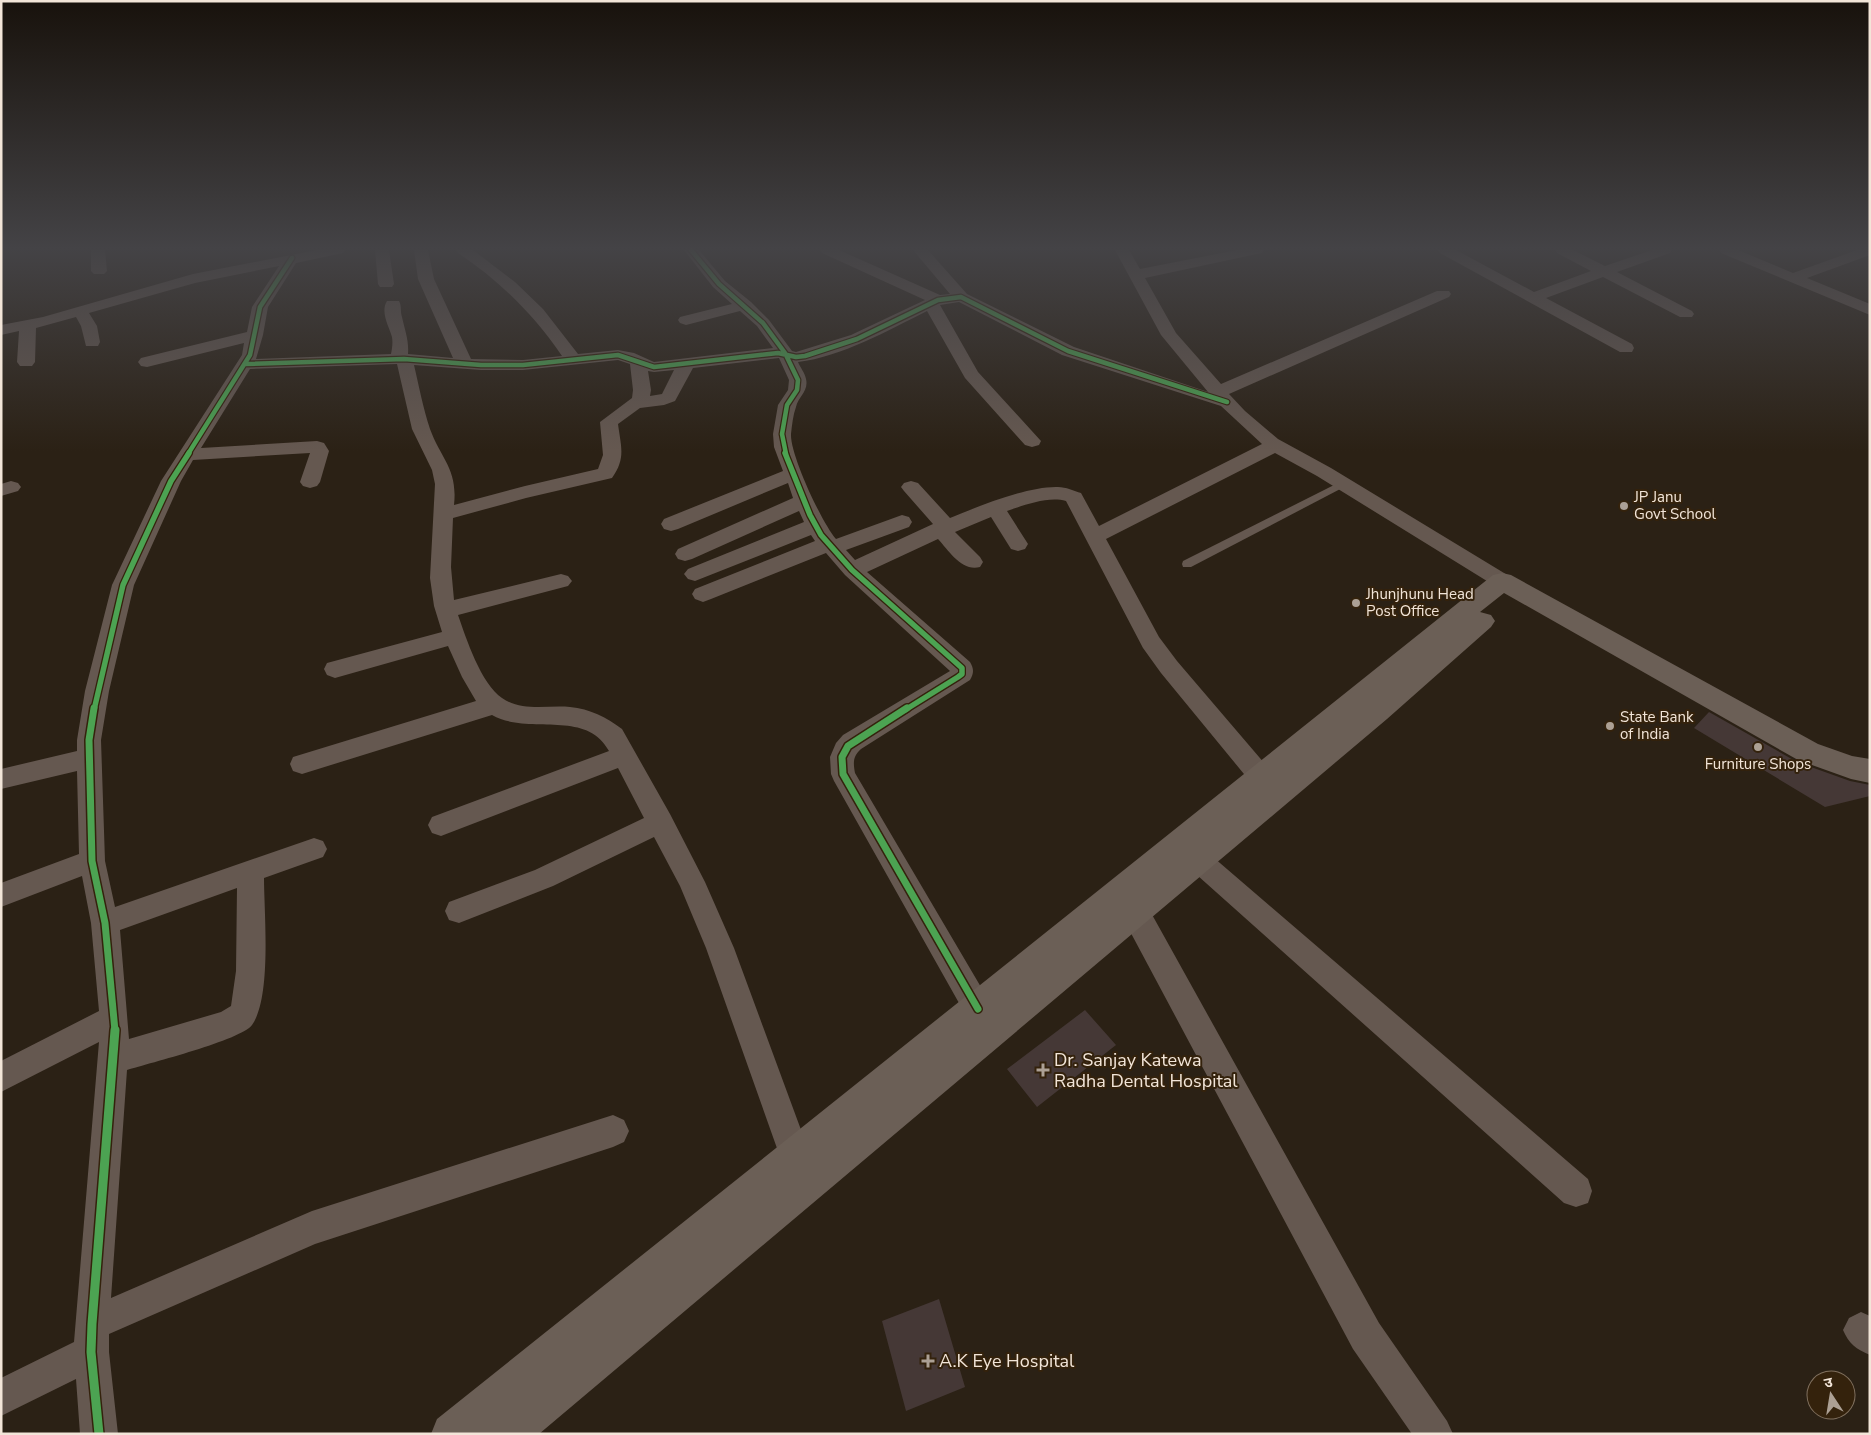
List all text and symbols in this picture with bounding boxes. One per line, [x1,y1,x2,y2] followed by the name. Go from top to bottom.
[1633,487,1716,524] place label: JP Janu Govt School
[1618,500,1630,512] marker: JP Janu Govt School
[1365,584,1474,621] place label: Jhunjhunu Head Post Office
[1350,597,1362,609] marker: Jhunjhunu Head Post Office
[1620,707,1694,744] place label: State Bank of India
[1604,720,1616,732] marker: State Bank of India
[1752,741,1764,753] marker: Furniture Shops
[1705,754,1811,774] place label: Furniture Shops
[1054,1048,1238,1093] place label: Dr. Sanjay Katewa Radha Dental Hospital
[1036,1063,1050,1077] marker: Dr. Sanjay Katewa Radha Dental Hospital
[939,1349,1075,1373] place label: A.K Eye Hospital
[921,1354,935,1368] marker: A.K Eye Hospital
[1806,1370,1856,1420] north arrow
[1822,1372,1835,1393] text: उ

